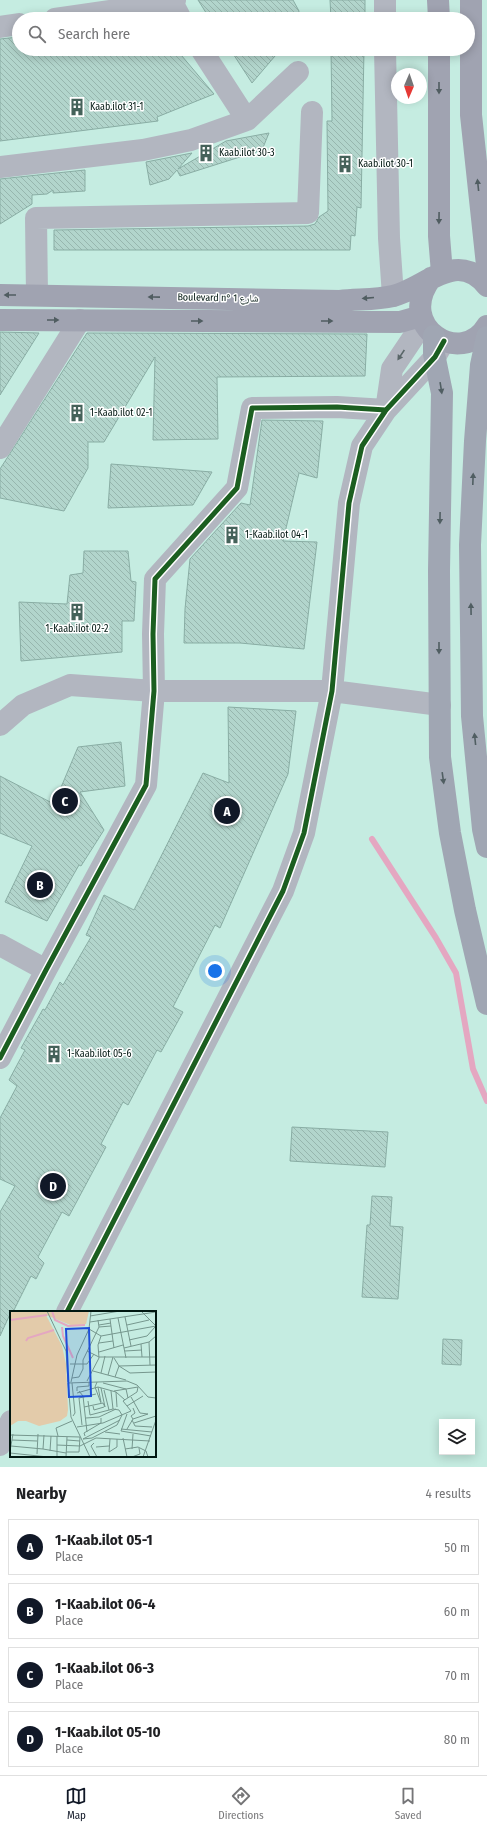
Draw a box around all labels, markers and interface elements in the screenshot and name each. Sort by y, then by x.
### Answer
search box [12,12,475,56]
icon: search [26,23,48,45]
text: Search here [58,25,130,43]
north arrow [391,68,427,104]
one-way arrow [436,82,442,95]
building icon: Kaab.ilot 31-1 [67,97,87,117]
place label: Kaab.ilot 31-1 [90,101,143,113]
building icon: Kaab.ilot 30-3 [196,143,216,163]
place label: Kaab.ilot 30-3 [219,147,275,159]
building icon: Kaab.ilot 30-1 [335,154,355,174]
place label: Kaab.ilot 30-1 [358,158,413,170]
one-way arrow [475,179,482,191]
one-way arrow [436,212,442,225]
street label: Boulevard n° شارع 1 [177,291,259,305]
one-way arrow [3,292,16,298]
one-way arrow [147,294,160,300]
one-way arrow [362,295,374,301]
one-way arrow [47,317,60,323]
one-way arrow [191,318,204,324]
one-way arrow [321,318,334,324]
one-way arrow [397,350,405,360]
one-way arrow [438,382,444,394]
building icon: 1-Kaab.ilot 02-1 [67,403,87,423]
place label: 1-Kaab.ilot 02-1 [90,407,152,419]
one-way arrow [470,472,476,485]
one-way arrow [437,512,443,525]
building icon: 1-Kaab.ilot 04-1 [222,525,242,545]
place label: 1-Kaab.ilot 04-1 [245,529,308,541]
building icon: 1-Kaab.ilot 02-2 [67,602,87,622]
one-way arrow [468,602,474,615]
place label: 1-Kaab.ilot 02-2 [46,623,109,635]
one-way arrow [436,642,442,655]
one-way arrow [471,733,478,745]
one-way arrow [440,772,446,784]
pin: C [52,786,78,816]
pin: A [214,796,240,826]
pin: B [27,870,53,900]
your location [205,961,225,981]
building icon: 1-Kaab.ilot 05-6 [44,1044,64,1064]
place label: 1-Kaab.ilot 05-6 [67,1048,131,1060]
pin: D [40,1171,66,1201]
inset map [10,1311,156,1457]
map controls [439,1419,475,1455]
button: layers [439,1419,475,1455]
text: Nearby [16,1483,67,1504]
text: 4 results [425,1486,471,1501]
text: 1-Kaab.ilot 05-1 [55,1531,153,1549]
text: A [26,1540,34,1555]
text: 50 m [444,1540,470,1555]
text: Place [55,1549,83,1564]
text: 1-Kaab.ilot 06-4 [55,1595,155,1613]
text: B [26,1604,34,1619]
text: 60 m [444,1604,470,1619]
text: Place [55,1613,83,1628]
text: 1-Kaab.ilot 06-3 [55,1659,154,1677]
text: C [27,1668,33,1683]
text: 70 m [445,1668,470,1683]
text: Place [55,1677,83,1692]
text: 1-Kaab.ilot 05-10 [55,1723,161,1741]
text: D [26,1732,34,1747]
text: 80 m [444,1732,470,1747]
text: Place [55,1741,83,1756]
tab: Map [65,1785,87,1822]
tab: Directions [218,1785,264,1822]
tab: Saved [395,1785,422,1822]

